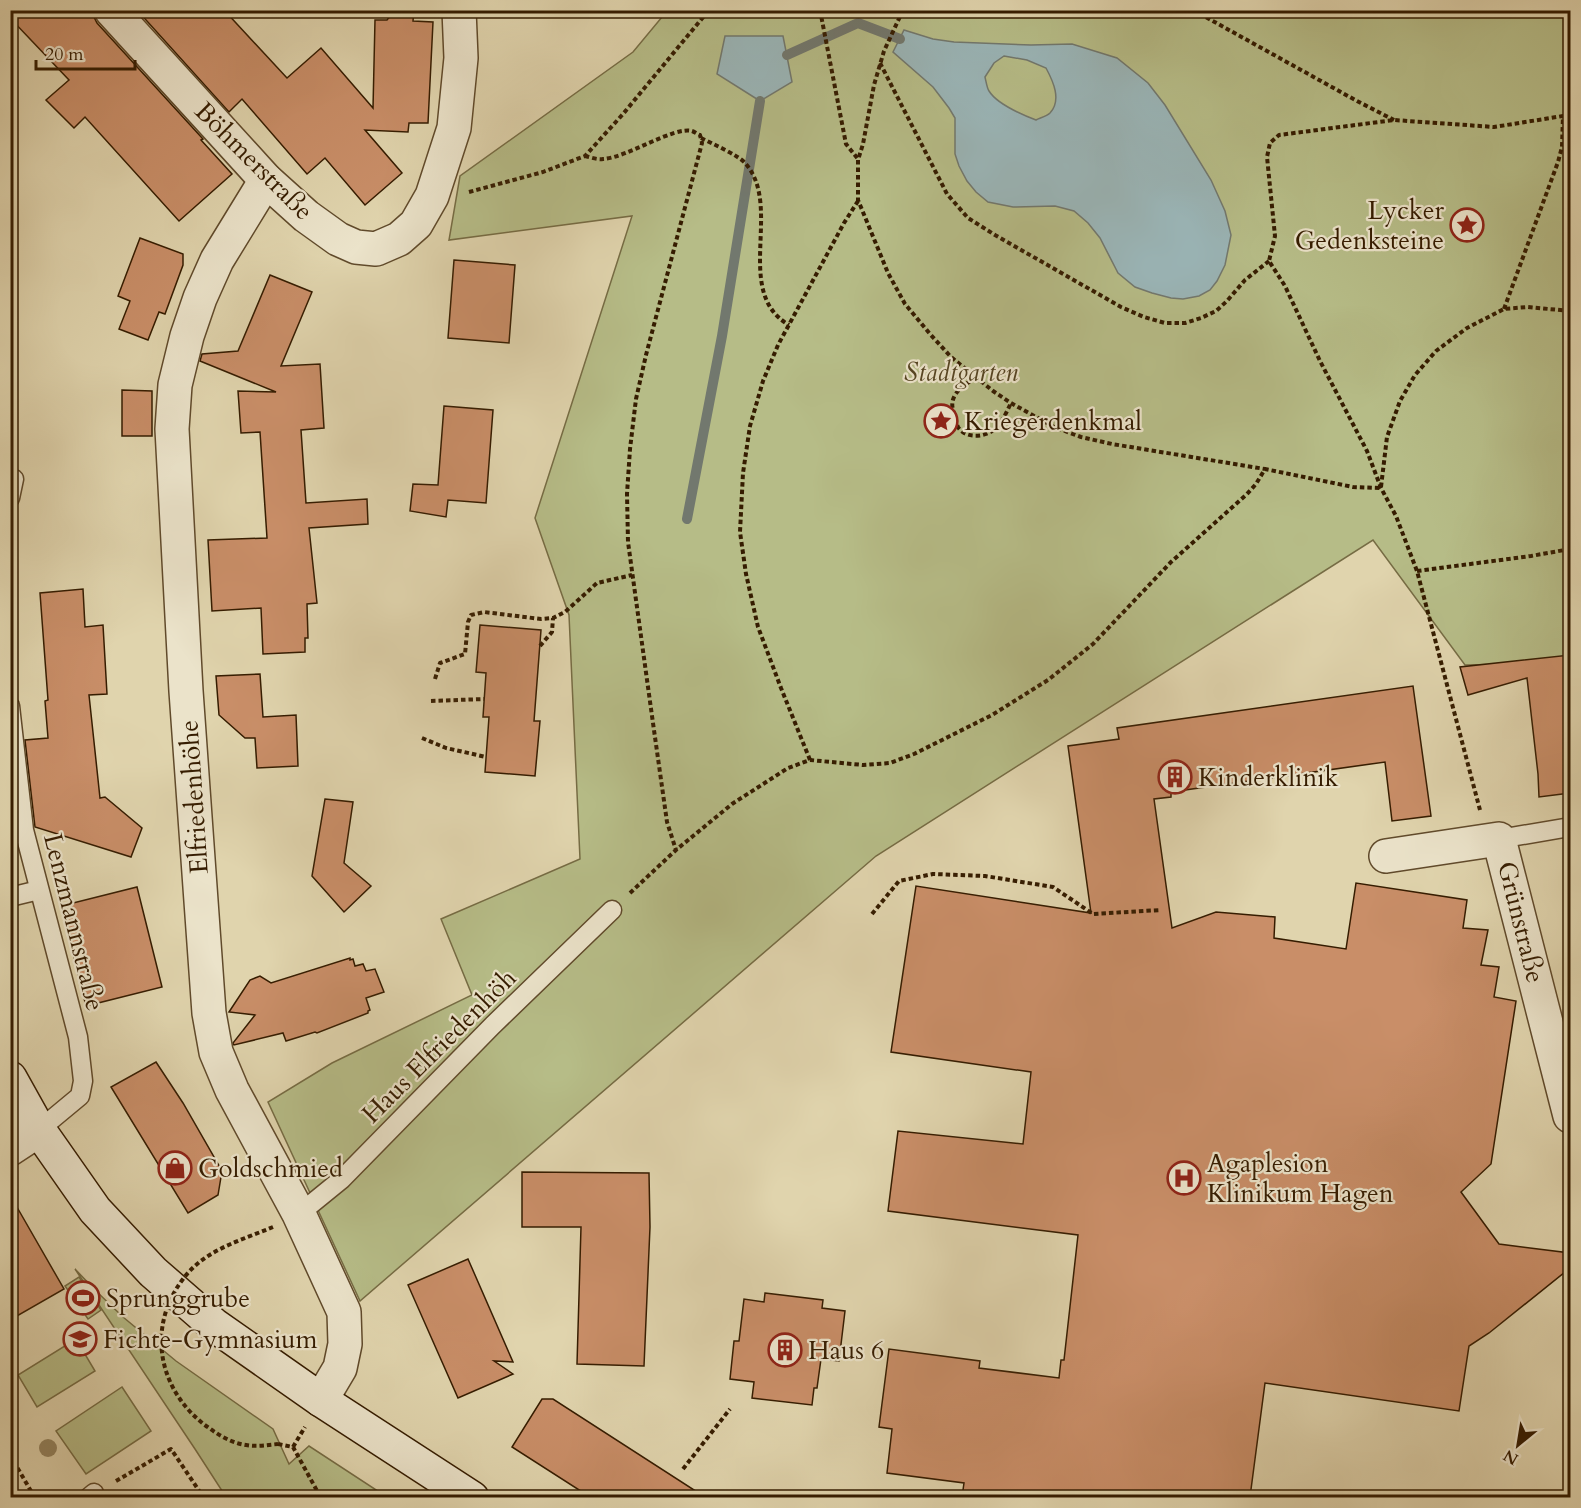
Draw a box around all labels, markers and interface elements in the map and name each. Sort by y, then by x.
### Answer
scale bar [36,33,135,71]
text: 20 m [45,42,84,67]
street label: Böhmerstraße [187,94,321,228]
place label: Lycker Gedenksteine [1295,193,1445,258]
place icon: Lycker Gedenksteine [1449,207,1485,243]
park label: Stadtgarten [904,355,1018,390]
place icon: Kriegerdenkmal [923,403,959,439]
place label: Kriegerdenkmal [964,404,1142,439]
street label: Elfriedenhöhe [171,719,217,875]
building icon: Kinderklinik [1157,759,1193,795]
place label: Kinderklinik [1198,760,1338,795]
street label: Lenzmannstraße [35,830,113,1014]
street label: Grünstraße [1489,858,1553,986]
street label: Haus Elfriedenhöh [354,961,524,1131]
place label: Agaplesion Klinikum Hagen [1207,1146,1394,1211]
shop icon: Goldschmied [157,1150,193,1186]
place label: Goldschmied [198,1151,343,1186]
hospital icon: Agaplesion Klinikum Hagen [1166,1160,1202,1196]
sports icon: Sprunggrube [65,1280,101,1316]
place label: Sprunggrube [106,1281,250,1316]
school or university icon: Fichte-Gymnasium [62,1321,98,1357]
place label: Fichte-Gymnasium [103,1322,317,1357]
building icon: Haus 6 [767,1332,803,1368]
place label: Haus 6 [808,1333,884,1368]
north arrow [1488,1415,1548,1475]
text: N [1499,1444,1523,1470]

